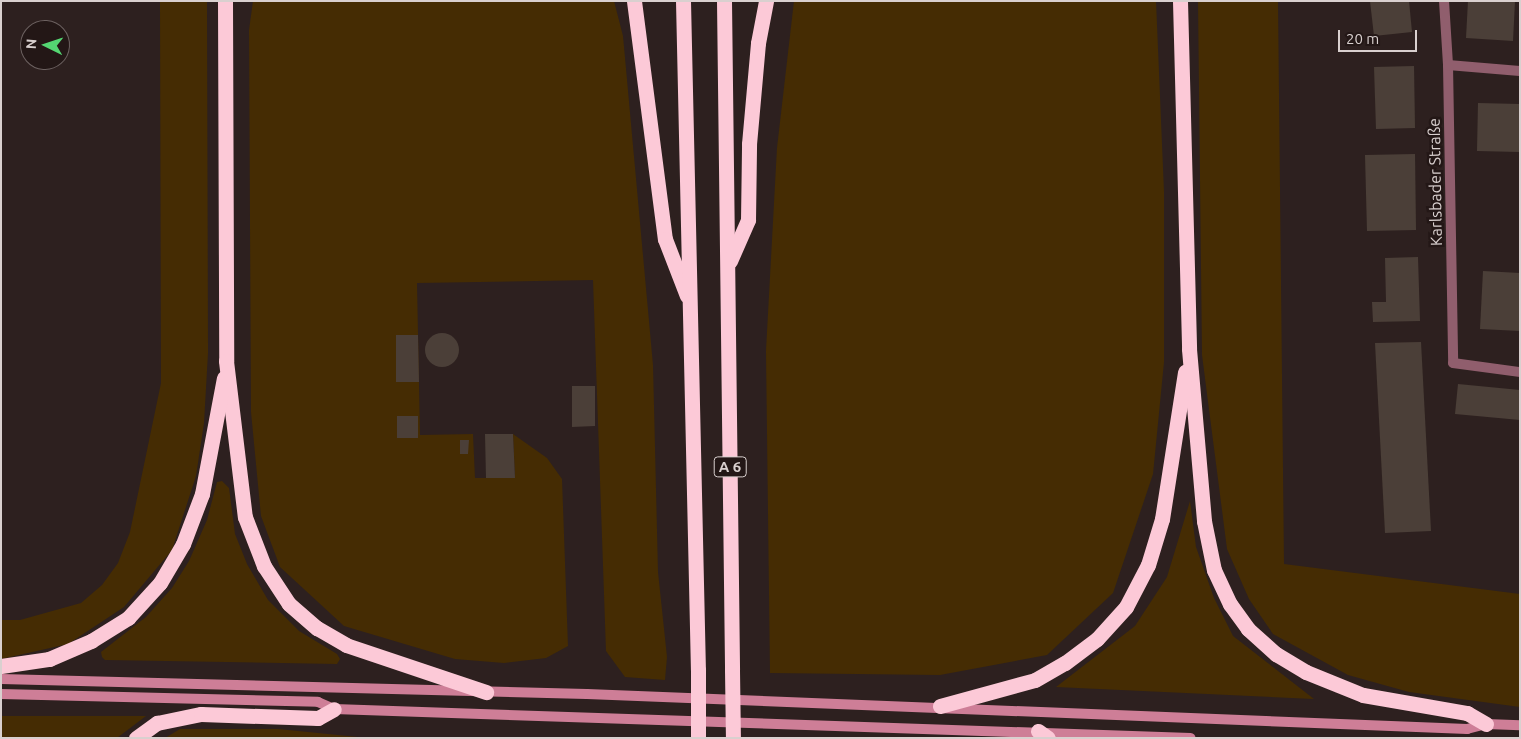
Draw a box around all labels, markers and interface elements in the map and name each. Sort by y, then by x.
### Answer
north arrow [20,20,70,70]
scale bar [1341,20,1420,52]
text: 20 m [1346,30,1379,47]
text: N [23,38,39,50]
street label: Karlsbader Straße [1424,118,1446,246]
road number: A 6 [712,454,748,480]

